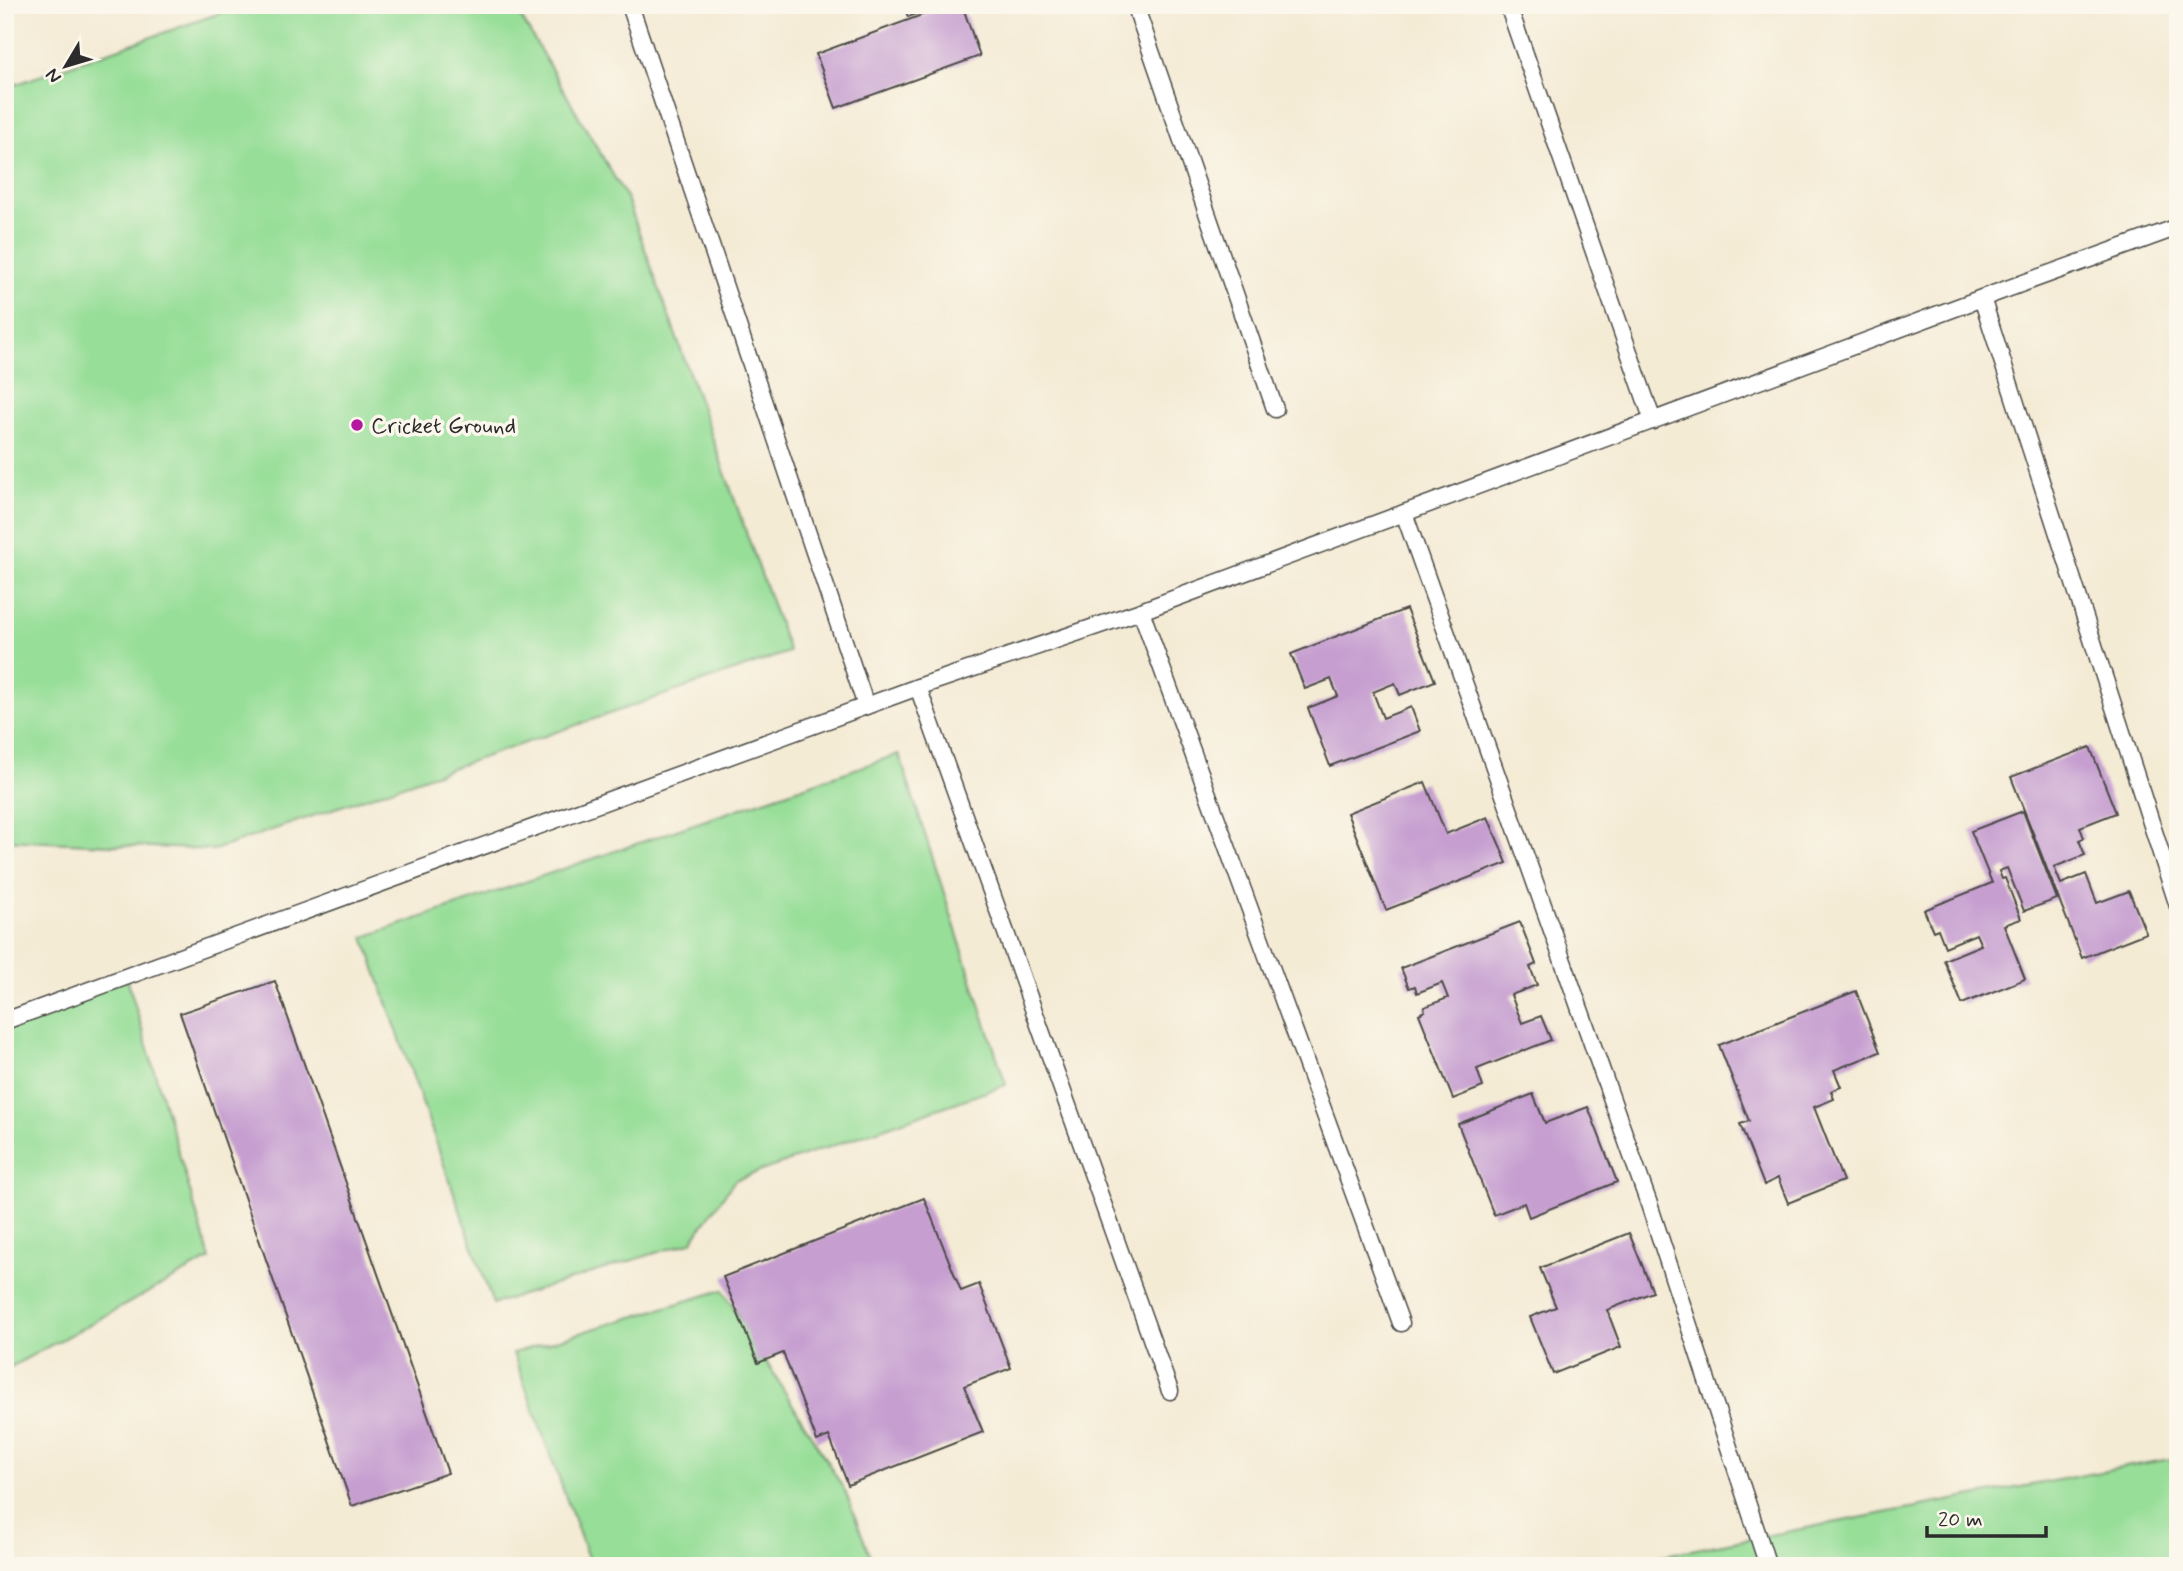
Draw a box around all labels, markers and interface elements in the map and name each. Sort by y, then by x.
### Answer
north arrow [32,32,102,102]
text: N [40,63,68,88]
place label: Cricket Ground [371,412,516,442]
marker: Cricket Ground [349,417,365,433]
scale bar [1927,1494,2046,1538]
text: 20 m [1938,1506,1983,1534]

